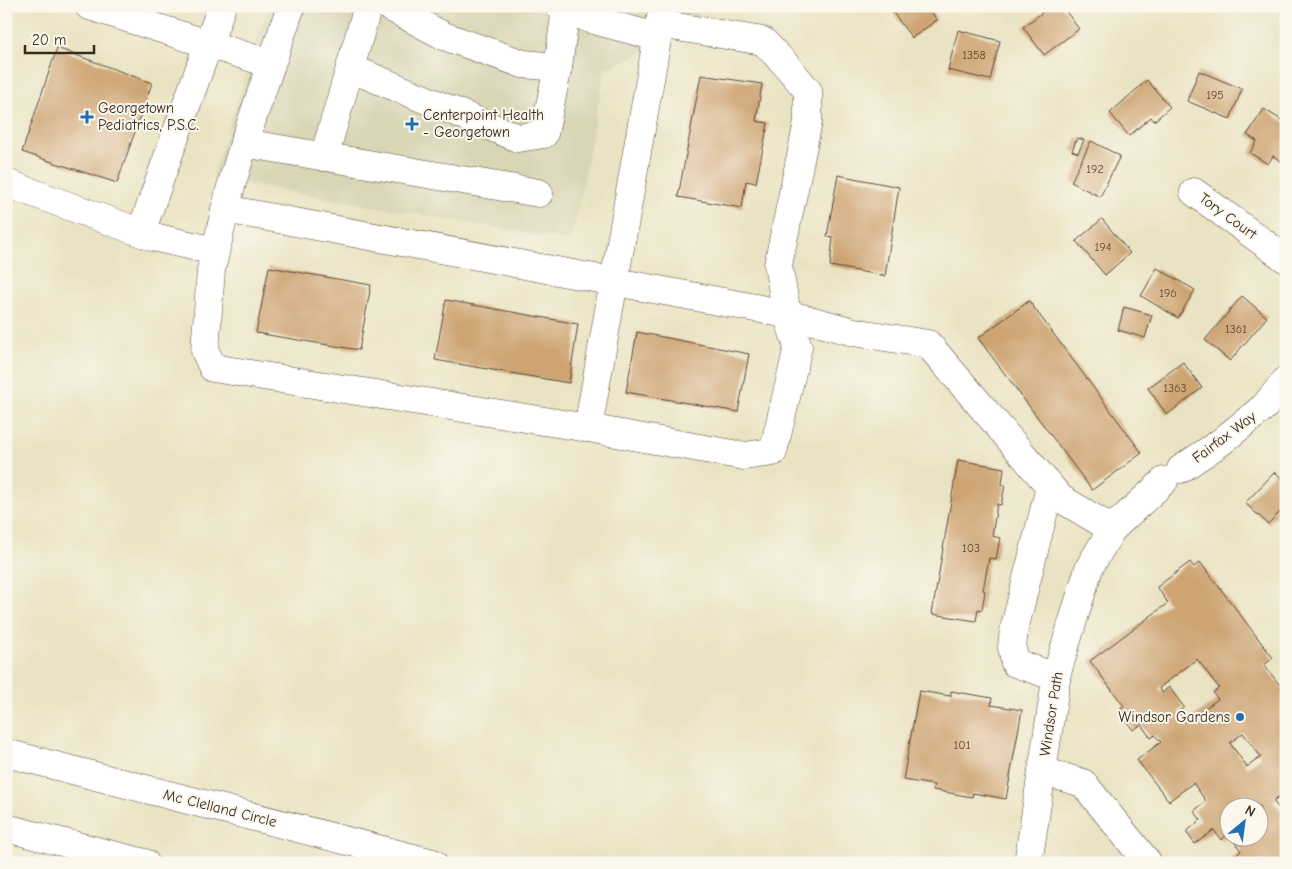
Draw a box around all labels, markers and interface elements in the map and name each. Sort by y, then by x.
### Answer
scale bar [25,22,94,54]
text: 20 m [32,31,66,49]
house number: 1358 [962,48,986,62]
house number: 195 [1206,88,1224,102]
place label: Georgetown Pediatrics, P.S.C. [98,99,199,134]
place label: Centerpoint Health - Georgetown [423,106,544,141]
marker: Georgetown Pediatrics, P.S.C. [80,110,94,124]
marker: Centerpoint Health - Georgetown [405,117,419,131]
house number: 192 [1086,162,1104,176]
street label: Tory Court [1196,189,1261,243]
house number: 194 [1095,240,1112,254]
house number: 196 [1159,286,1177,300]
house number: 1361 [1225,322,1247,336]
house number: 1363 [1163,381,1187,395]
street label: Fairfax Way [1189,407,1260,467]
house number: 103 [962,541,980,555]
street label: Windsor Path [1035,670,1067,758]
place label: Windsor Gardens [1118,708,1230,726]
marker: Windsor Gardens [1234,711,1246,723]
house number: 101 [954,738,971,752]
street label: Mc Clelland Circle [161,785,279,831]
north arrow [1220,796,1270,846]
text: N [1242,801,1258,821]

